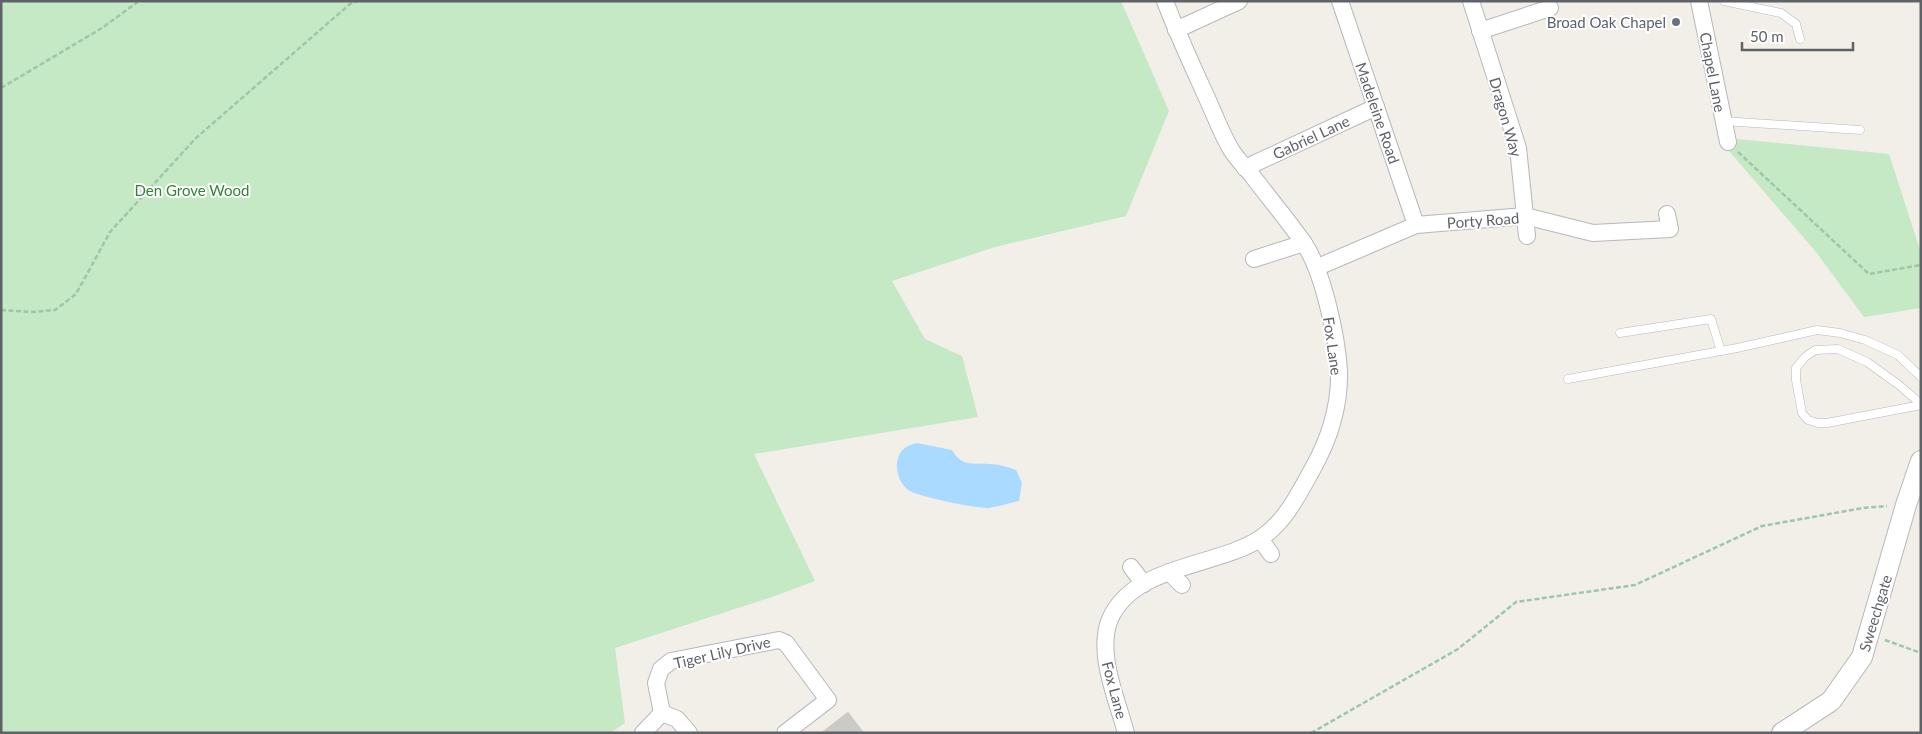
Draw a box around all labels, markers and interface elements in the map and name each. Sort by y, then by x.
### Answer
place label: Broad Oak Chapel [1547,13,1666,31]
marker: Broad Oak Chapel [1670,16,1682,28]
scale bar [1742,20,1853,52]
text: 50 m [1750,27,1784,45]
street label: Chapel Lane [1696,31,1730,114]
street label: Madeleine Road [1352,60,1404,166]
street label: Dragon Way [1486,75,1526,159]
street label: Gabriel Lane [1270,111,1352,163]
park label: Den Grove Wood [135,181,249,199]
street label: Porty Road [1446,208,1520,232]
street label: Fox Lane [1320,316,1346,376]
street label: Sweechgate [1855,572,1895,654]
street label: Tiger Lily Drive [672,632,772,672]
street label: Fox Lane [1099,659,1131,721]

